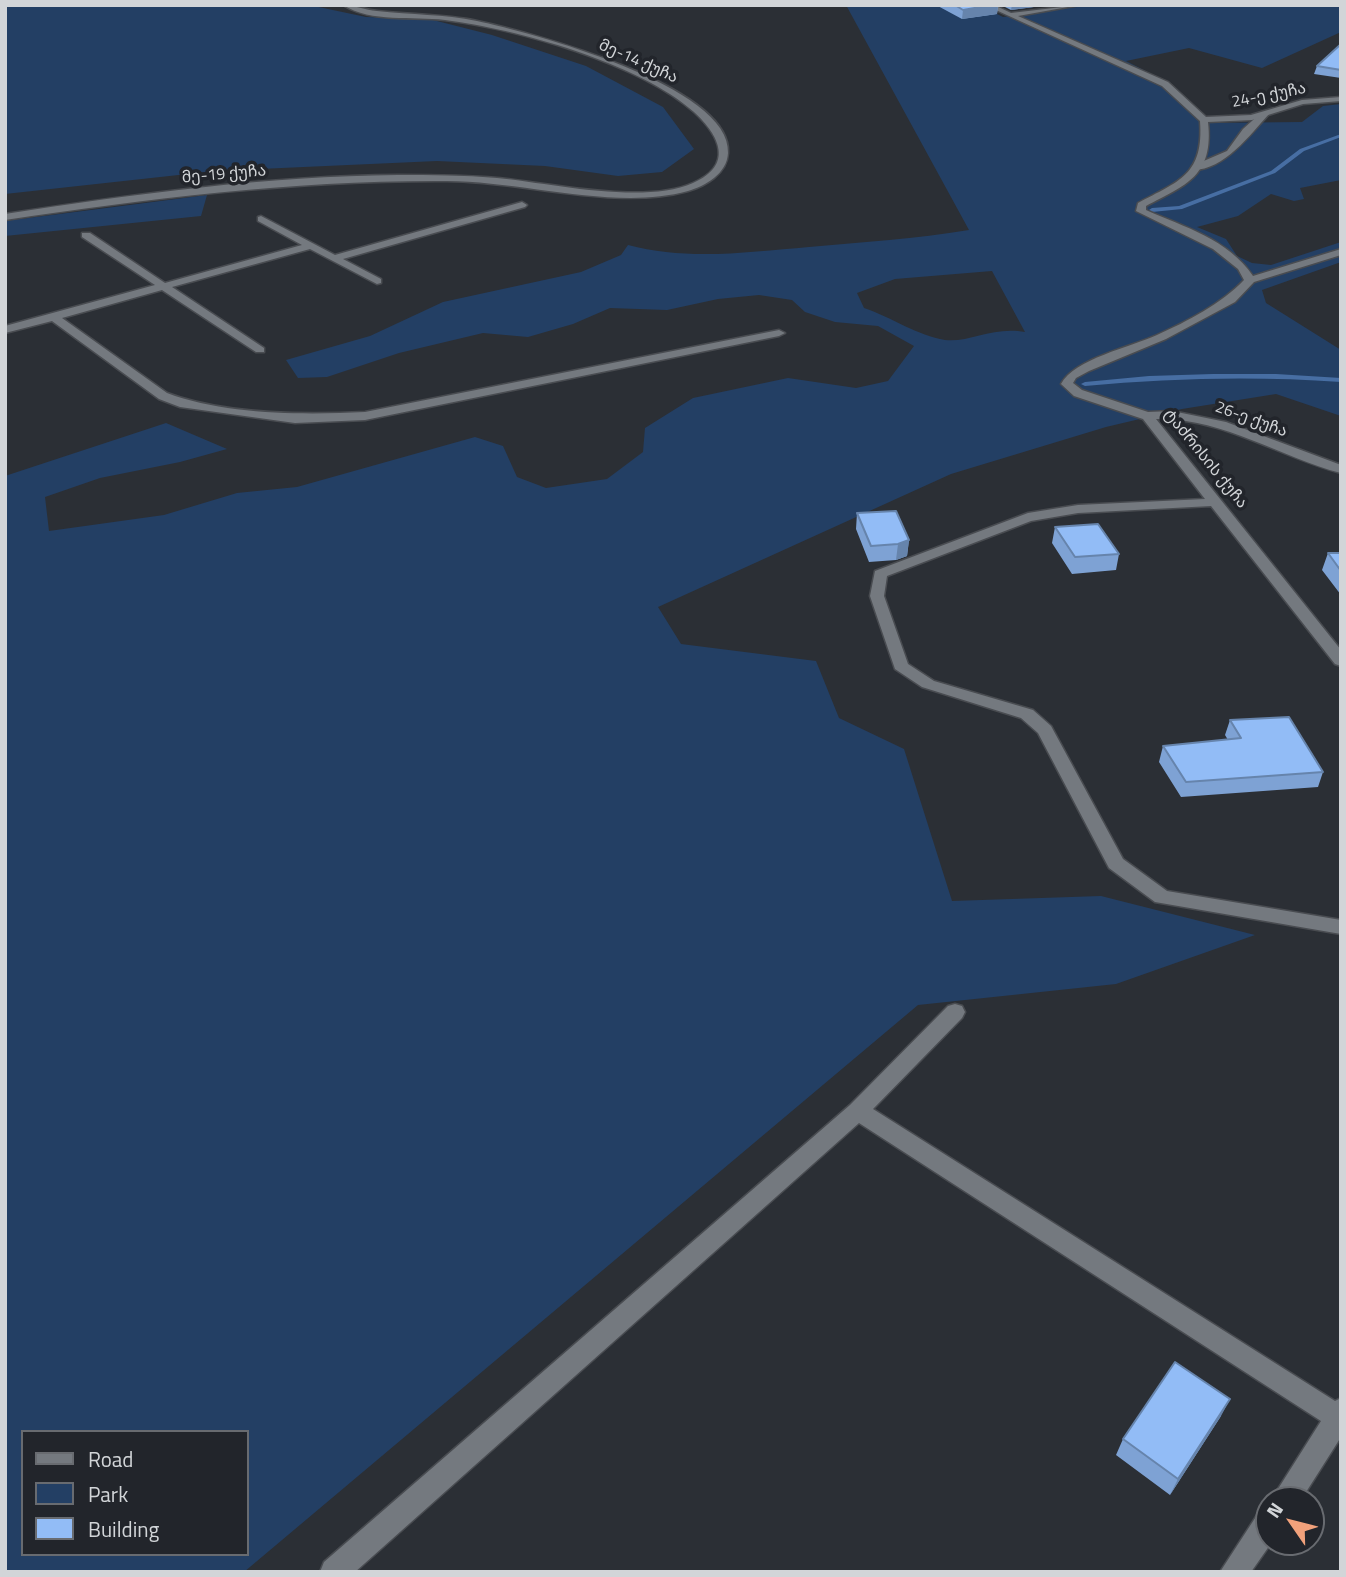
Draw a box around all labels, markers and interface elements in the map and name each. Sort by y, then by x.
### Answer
street label: მე-14 ქუჩა [595,36,681,88]
street label: 24-ე ქუჩა [1230,79,1308,113]
street label: მე-19 ქუჩა [181,162,267,188]
street label: 26-ე ქუჩა [1212,398,1290,442]
street label: ტაძრისის ქუჩა [1159,405,1251,513]
legend [21,1430,248,1556]
text: Road [88,1443,133,1475]
text: Park [88,1478,128,1510]
north arrow [1255,1486,1325,1556]
text: N [1258,1496,1290,1524]
text: Building [88,1513,159,1545]

